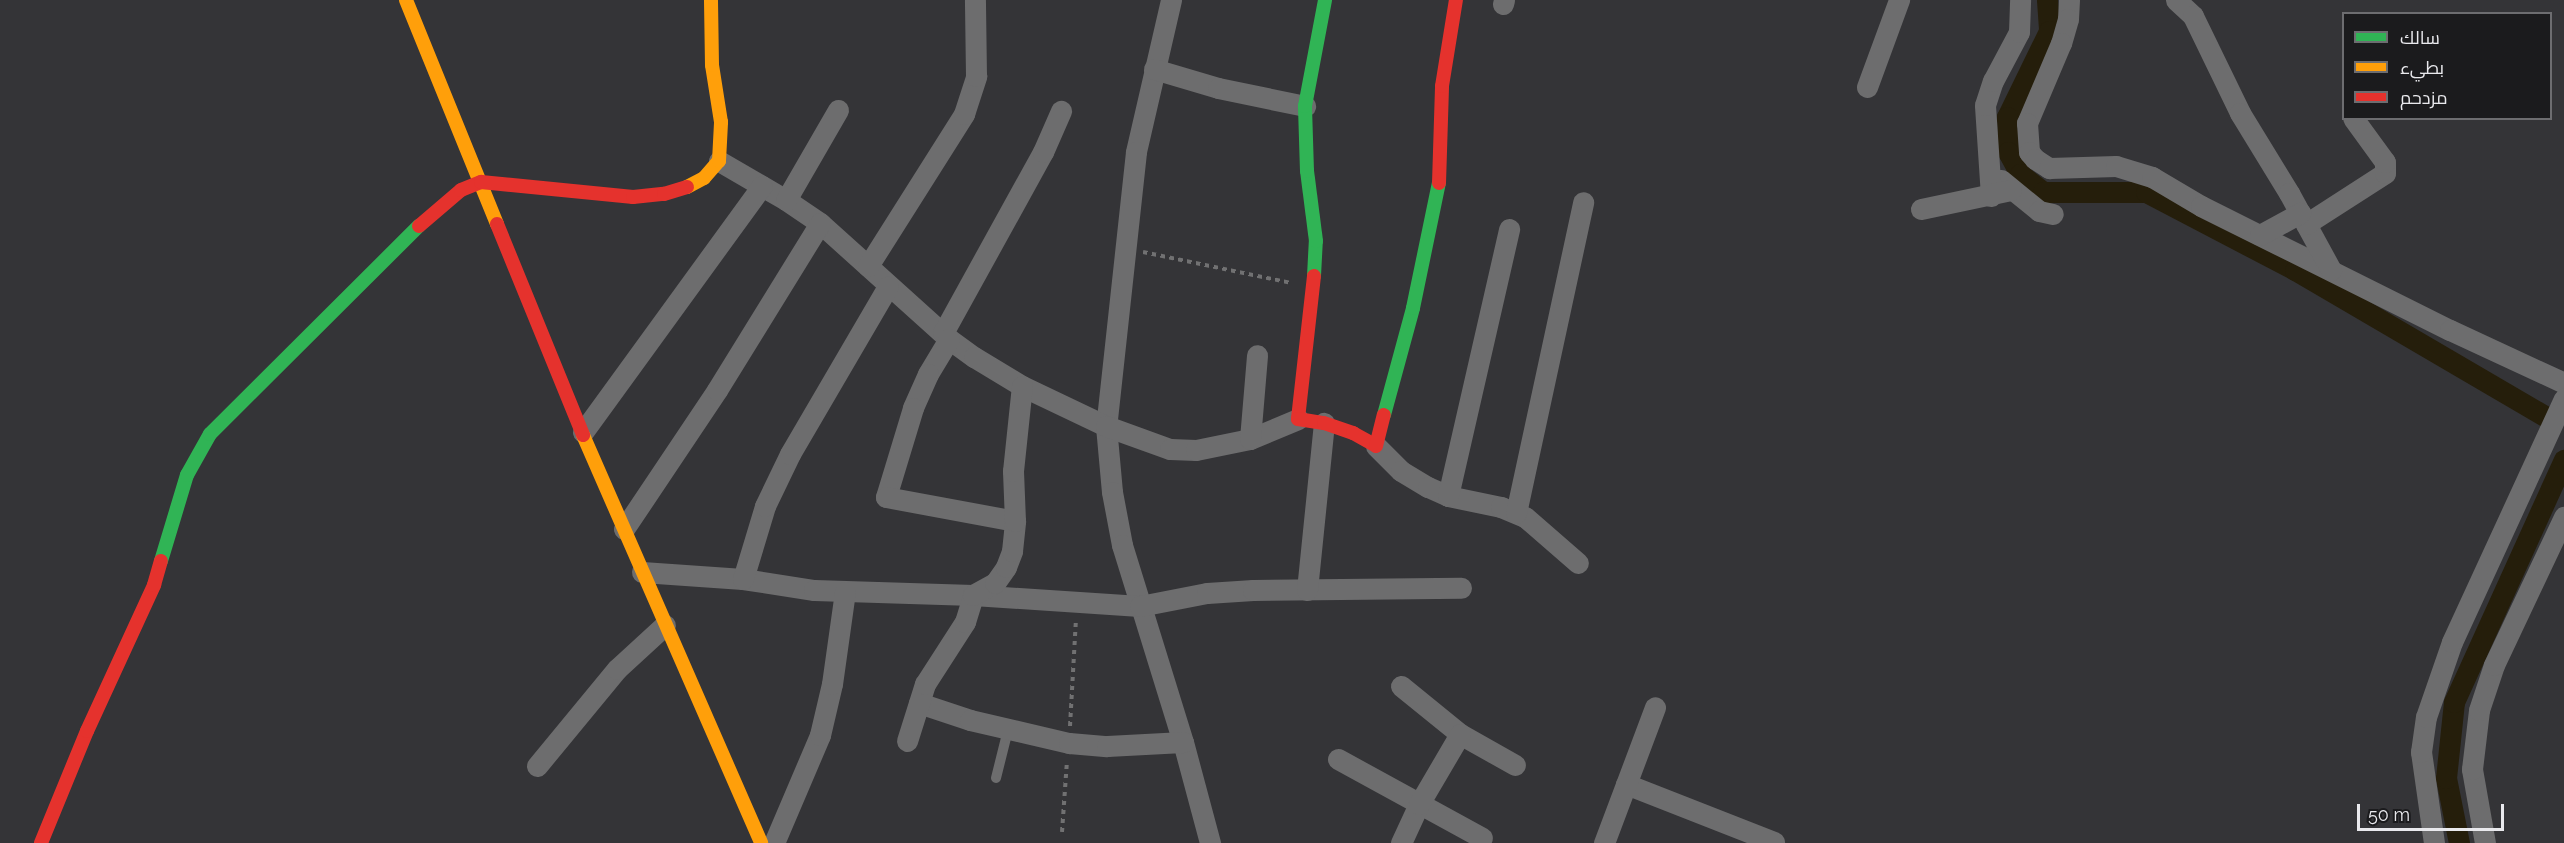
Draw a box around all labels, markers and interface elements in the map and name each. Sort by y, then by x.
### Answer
legend [2342,12,2552,120]
text: سالك [2400,27,2440,48]
text: بطيء [2400,57,2444,78]
text: مزدحم [2400,87,2448,108]
scale bar [2360,792,2507,830]
text: 50 m [2368,804,2410,825]

